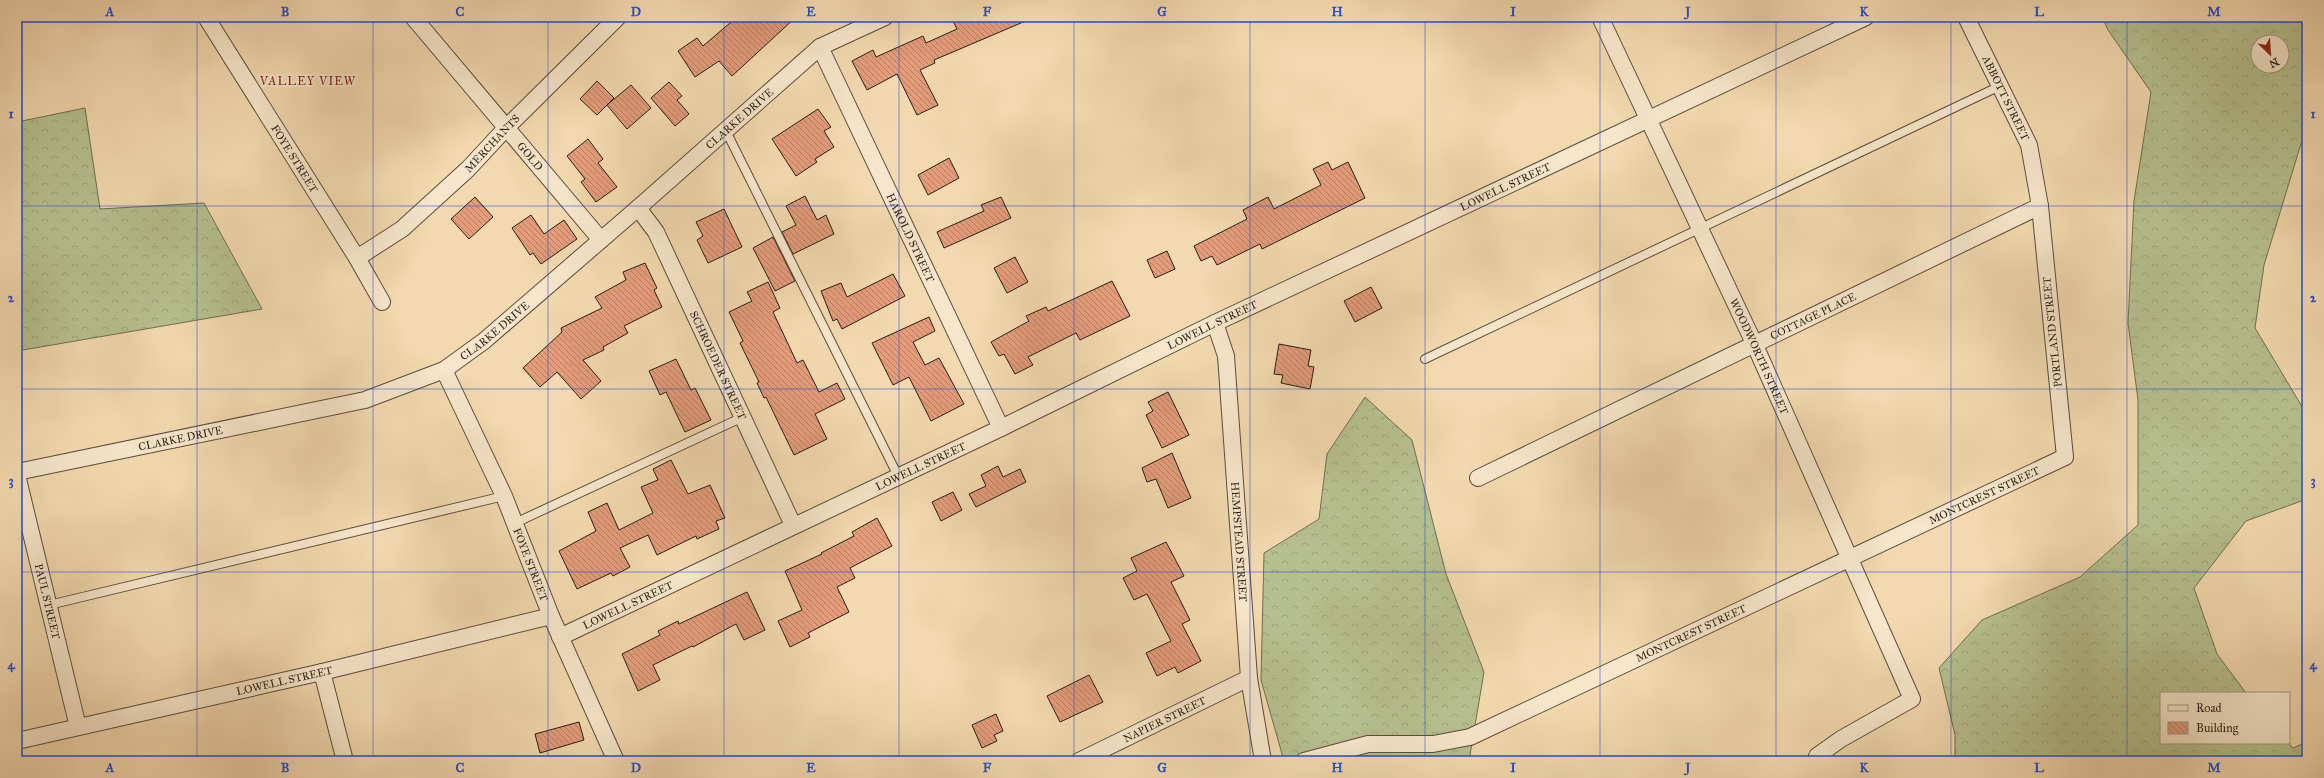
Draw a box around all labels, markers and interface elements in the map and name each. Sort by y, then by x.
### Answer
text: A [105,4,115,20]
text: B [281,4,290,20]
text: C [456,4,465,20]
text: D [631,4,641,20]
text: E [806,4,816,20]
text: F [983,4,992,20]
text: G [1157,4,1167,20]
text: H [1331,4,1343,20]
text: I [1510,4,1516,20]
text: J [1683,4,1691,20]
text: K [1859,4,1869,20]
text: L [2034,4,2044,20]
text: M [2207,4,2221,20]
north arrow [2250,34,2290,74]
street label: ABBOTT STREET [1979,53,2032,143]
text: N [2266,55,2281,71]
district label: VALLEY VIEW [259,74,356,88]
street label: CLARKE DRIVE [703,85,776,152]
text: 1 [8,106,14,122]
text: 1 [2310,106,2316,122]
street label: MERCHANTS [462,112,523,175]
street label: FOYE STREET [268,122,321,196]
street label: GOLD [514,140,546,174]
street label: LOWELL STREET [1458,160,1553,214]
street label: HAROLD STREET [883,191,937,285]
street label: PORTLAND STREET [2040,276,2065,388]
text: 2 [8,290,15,306]
street label: COTTAGE PLACE [1768,290,1858,343]
text: 2 [2310,290,2317,306]
street label: WOODWORTH STREET [1727,296,1791,417]
street label: LOWELL STREET [1165,298,1260,352]
street label: CLARKE DRIVE [458,299,532,363]
street label: SCHROEDER STREET [687,309,749,422]
street label: CLARKE DRIVE [137,424,224,454]
street label: LOWELL STREET [874,439,968,494]
street label: MONTCREST STREET [1927,464,2042,527]
text: 3 [8,473,14,489]
text: 3 [2310,473,2316,489]
street label: HEMPSTEAD STREET [1228,481,1250,603]
street label: FOYE STREET [510,526,551,604]
street label: PAUL STREET [32,562,63,641]
street label: LOWELL STREET [581,578,676,632]
street label: MONTCREST STREET [1634,602,1749,665]
text: 4 [7,657,15,673]
text: 4 [2309,657,2317,673]
street label: LOWELL STREET [235,664,334,698]
legend [2160,692,2290,744]
street label: NAPIER STREET [1121,694,1209,745]
text: Road [2196,701,2222,715]
text: Building [2196,721,2239,736]
text: A [105,760,115,776]
text: B [281,760,290,776]
text: C [456,760,465,776]
text: D [631,760,641,776]
text: E [806,760,816,776]
text: F [983,760,992,776]
text: G [1157,760,1167,776]
text: H [1331,760,1343,776]
text: I [1510,760,1516,776]
text: J [1683,760,1691,776]
text: K [1859,760,1869,776]
text: L [2034,760,2044,776]
text: M [2207,760,2221,776]

